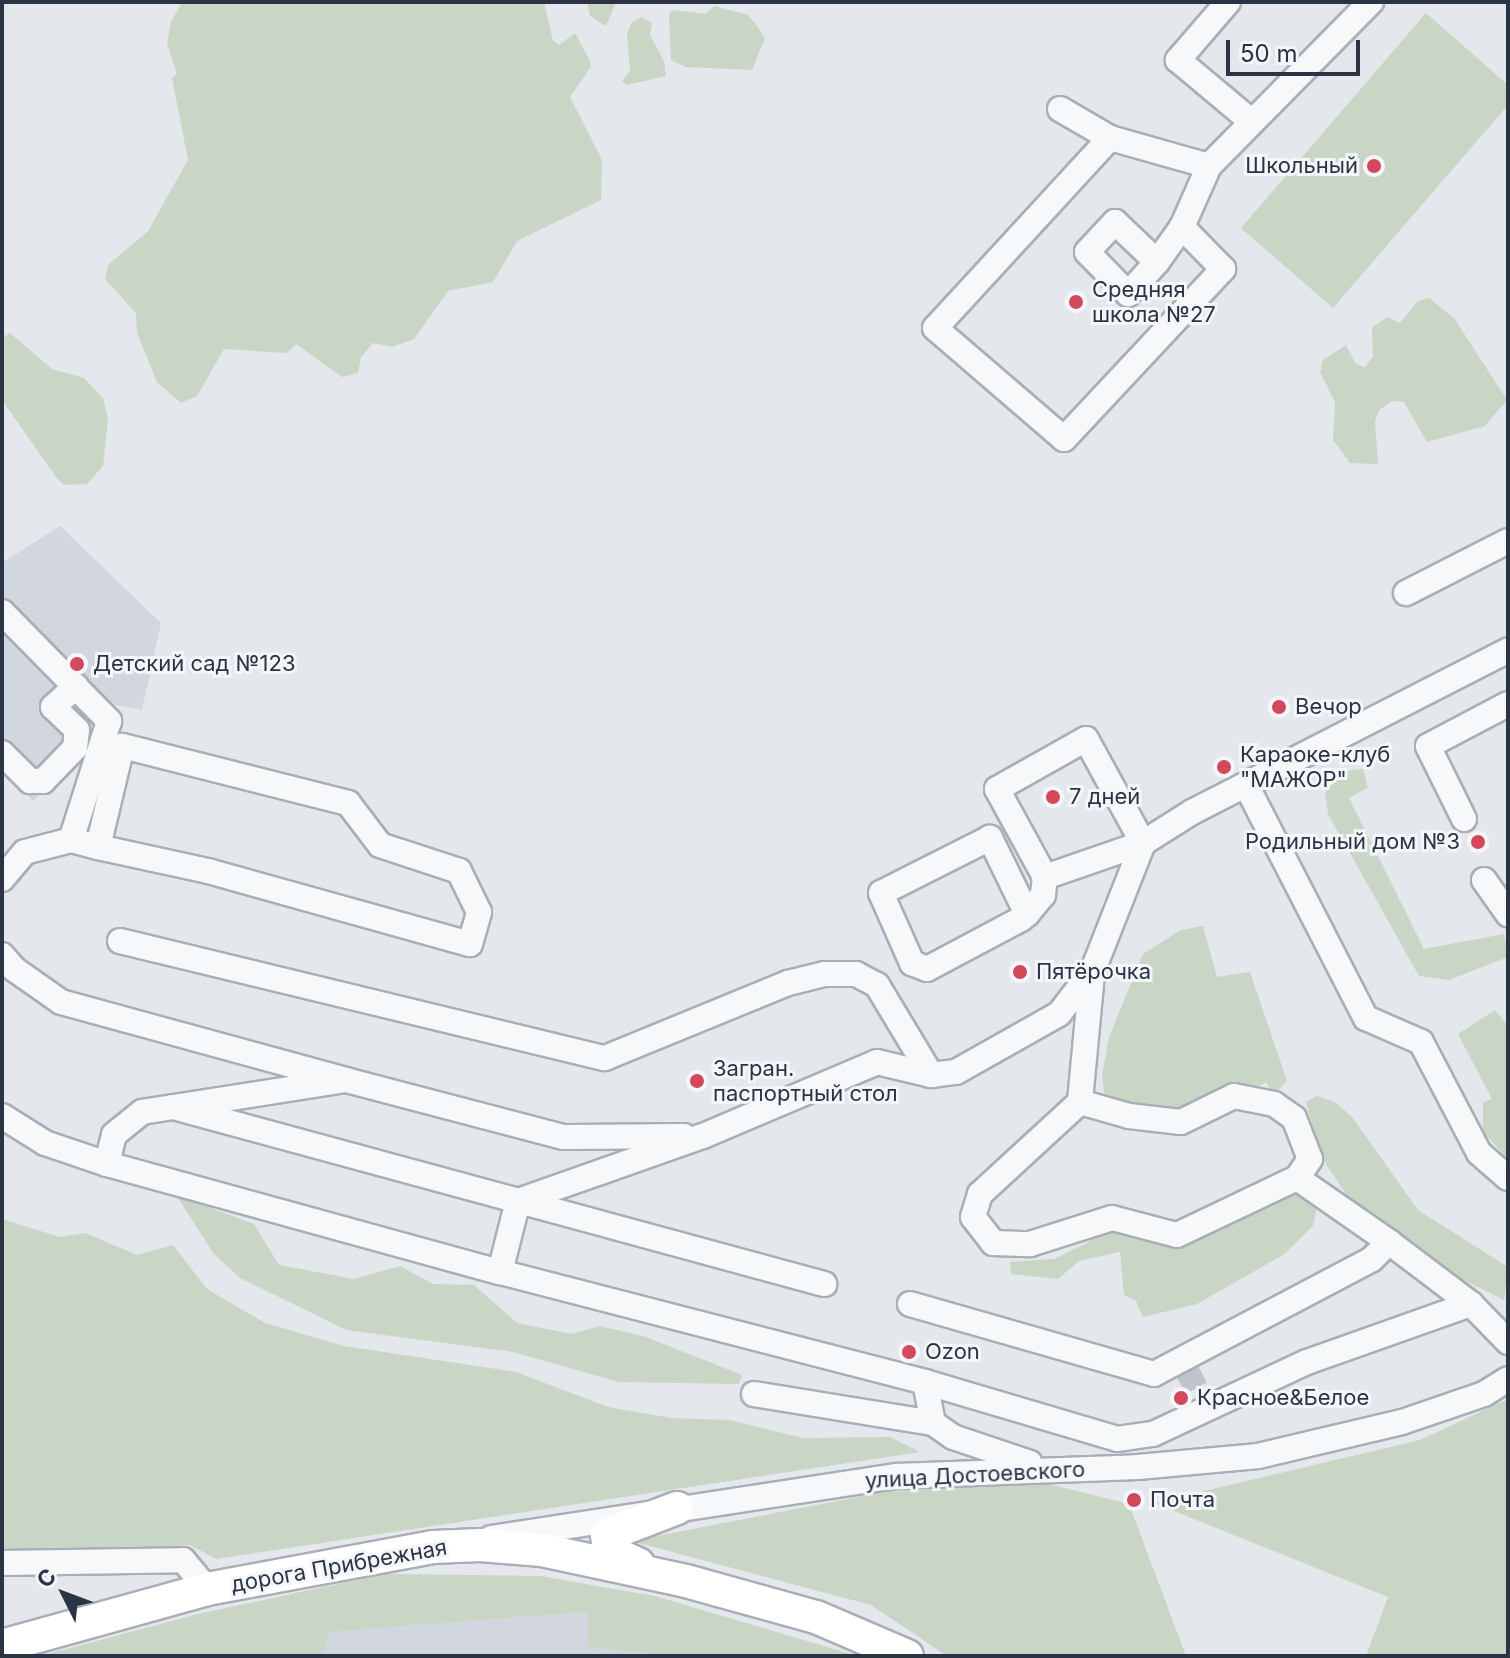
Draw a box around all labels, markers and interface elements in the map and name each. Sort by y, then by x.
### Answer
scale bar [1230,24,1364,74]
text: 50 m [1240,39,1298,68]
place label: Школьный [1245,153,1358,179]
marker: Школьный [1365,157,1383,175]
place label: Средняя школа №27 [1092,276,1216,328]
marker: Средняя школа №27 [1067,293,1085,311]
place label: Детский сад №123 [93,651,296,677]
marker: Детский сад №123 [68,655,86,673]
place label: Вечор [1295,694,1362,720]
marker: Вечор [1270,698,1288,716]
place label: Караоке-клуб "МАЖОР" [1240,741,1390,792]
marker: Караоке-клуб "МАЖОР" [1215,758,1233,776]
place label: 7 дней [1069,784,1140,810]
marker: 7 дней [1044,788,1062,806]
place label: Родильный дом №3 [1245,829,1460,855]
marker: Родильный дом №3 [1467,831,1489,853]
place label: Пятёрочка [1036,959,1151,985]
marker: Пятёрочка [1011,963,1029,981]
place label: Загран. паспортный стол [713,1055,898,1106]
marker: Загран. паспортный стол [688,1072,706,1090]
place label: Ozon [925,1339,980,1365]
marker: Ozon [900,1343,918,1361]
place label: Красное&Белое [1197,1385,1369,1411]
marker: Красное&Белое [1172,1389,1190,1407]
street label: улица Достоевского [864,1456,1086,1494]
place label: Почта [1150,1487,1215,1513]
marker: Почта [1125,1491,1143,1509]
street label: дорога Прибрежная [229,1534,449,1598]
north arrow [24,1554,104,1634]
text: С [31,1563,61,1593]

